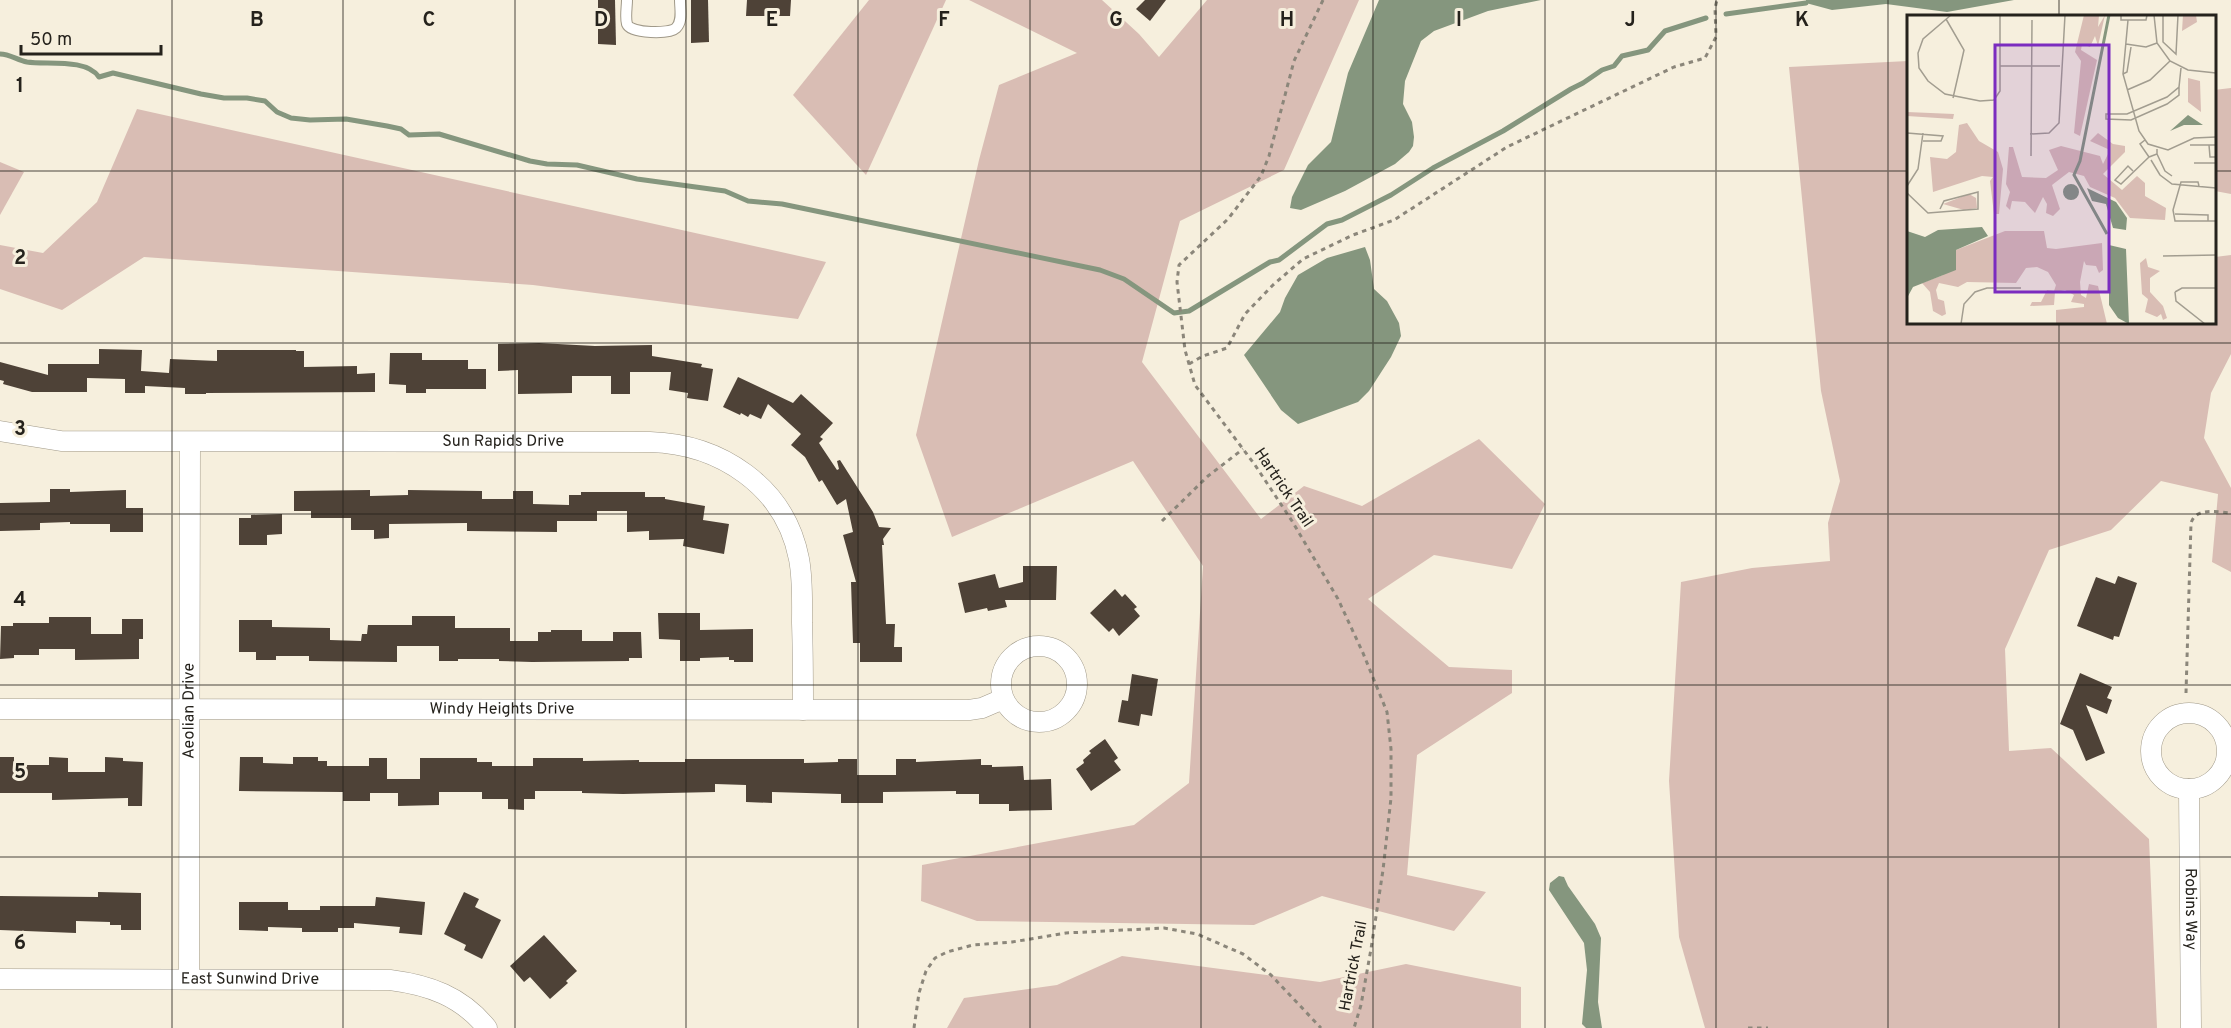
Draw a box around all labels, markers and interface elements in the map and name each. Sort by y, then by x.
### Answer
text: B [250,8,264,34]
text: C [423,8,435,34]
text: D [594,8,608,34]
text: E [766,8,778,34]
text: F [938,8,950,34]
text: G [1109,8,1123,34]
text: H [1280,8,1294,34]
text: I [1456,8,1462,34]
text: J [1624,8,1636,34]
text: K [1795,8,1809,34]
inset map [1907,15,2216,324]
scale bar [21,18,160,56]
text: 50 m [30,29,72,52]
text: 1 [16,74,24,100]
text: 2 [14,246,26,272]
text: 3 [14,417,26,443]
street label: Sun Rapids Drive [442,432,564,452]
street label: Hartrick Trail [1249,444,1317,532]
text: 4 [14,588,26,614]
street label: Aeolian Drive [179,663,200,759]
street label: Windy Heights Drive [430,699,574,720]
text: 5 [14,760,26,786]
street label: Robins Way [2180,868,2200,950]
street label: Hartrick Trail [1335,919,1373,1013]
text: 6 [14,931,26,957]
street label: East Sunwind Drive [181,969,319,990]

